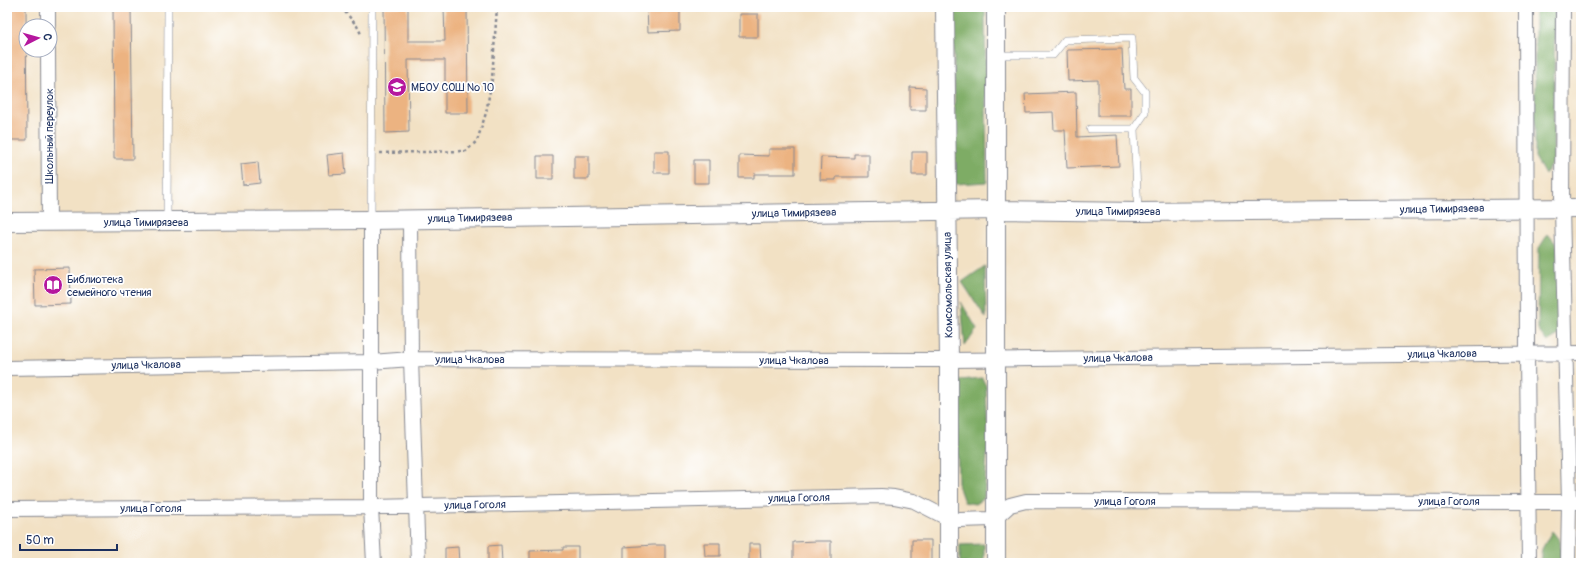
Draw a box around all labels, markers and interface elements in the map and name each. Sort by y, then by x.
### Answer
north arrow [18,18,58,58]
text: С [41,33,54,41]
school or university icon: МБОУ СОШ № 10 [386,76,408,98]
place label: МБОУ СОШ № 10 [411,81,494,94]
street label: Школьный переулок [43,88,56,184]
street label: улица Тимирязева [1399,202,1484,216]
street label: улица Тимирязева [1075,205,1160,218]
street label: улица Тимирязева [751,206,836,220]
street label: улица Тимирязева [427,211,512,225]
street label: улица Тимирязева [103,216,188,229]
street label: Комсомольская улица [941,232,955,338]
place label: Библиотека семейного чтения [67,273,151,299]
library icon: Библиотека семейного чтения [42,274,64,296]
street label: улица Чкалова [1406,347,1477,361]
street label: улица Чкалова [1082,351,1153,365]
street label: улица Чкалова [434,353,505,366]
street label: улица Чкалова [758,354,829,367]
street label: улица Чкалова [110,358,181,372]
street label: улица Гоголя [767,491,830,505]
street label: улица Гоголя [1093,495,1156,508]
street label: улица Гоголя [1417,495,1480,508]
street label: улица Гоголя [443,498,506,512]
street label: улица Гоголя [119,502,182,515]
scale bar [20,526,117,552]
text: 50 m [26,533,54,548]

